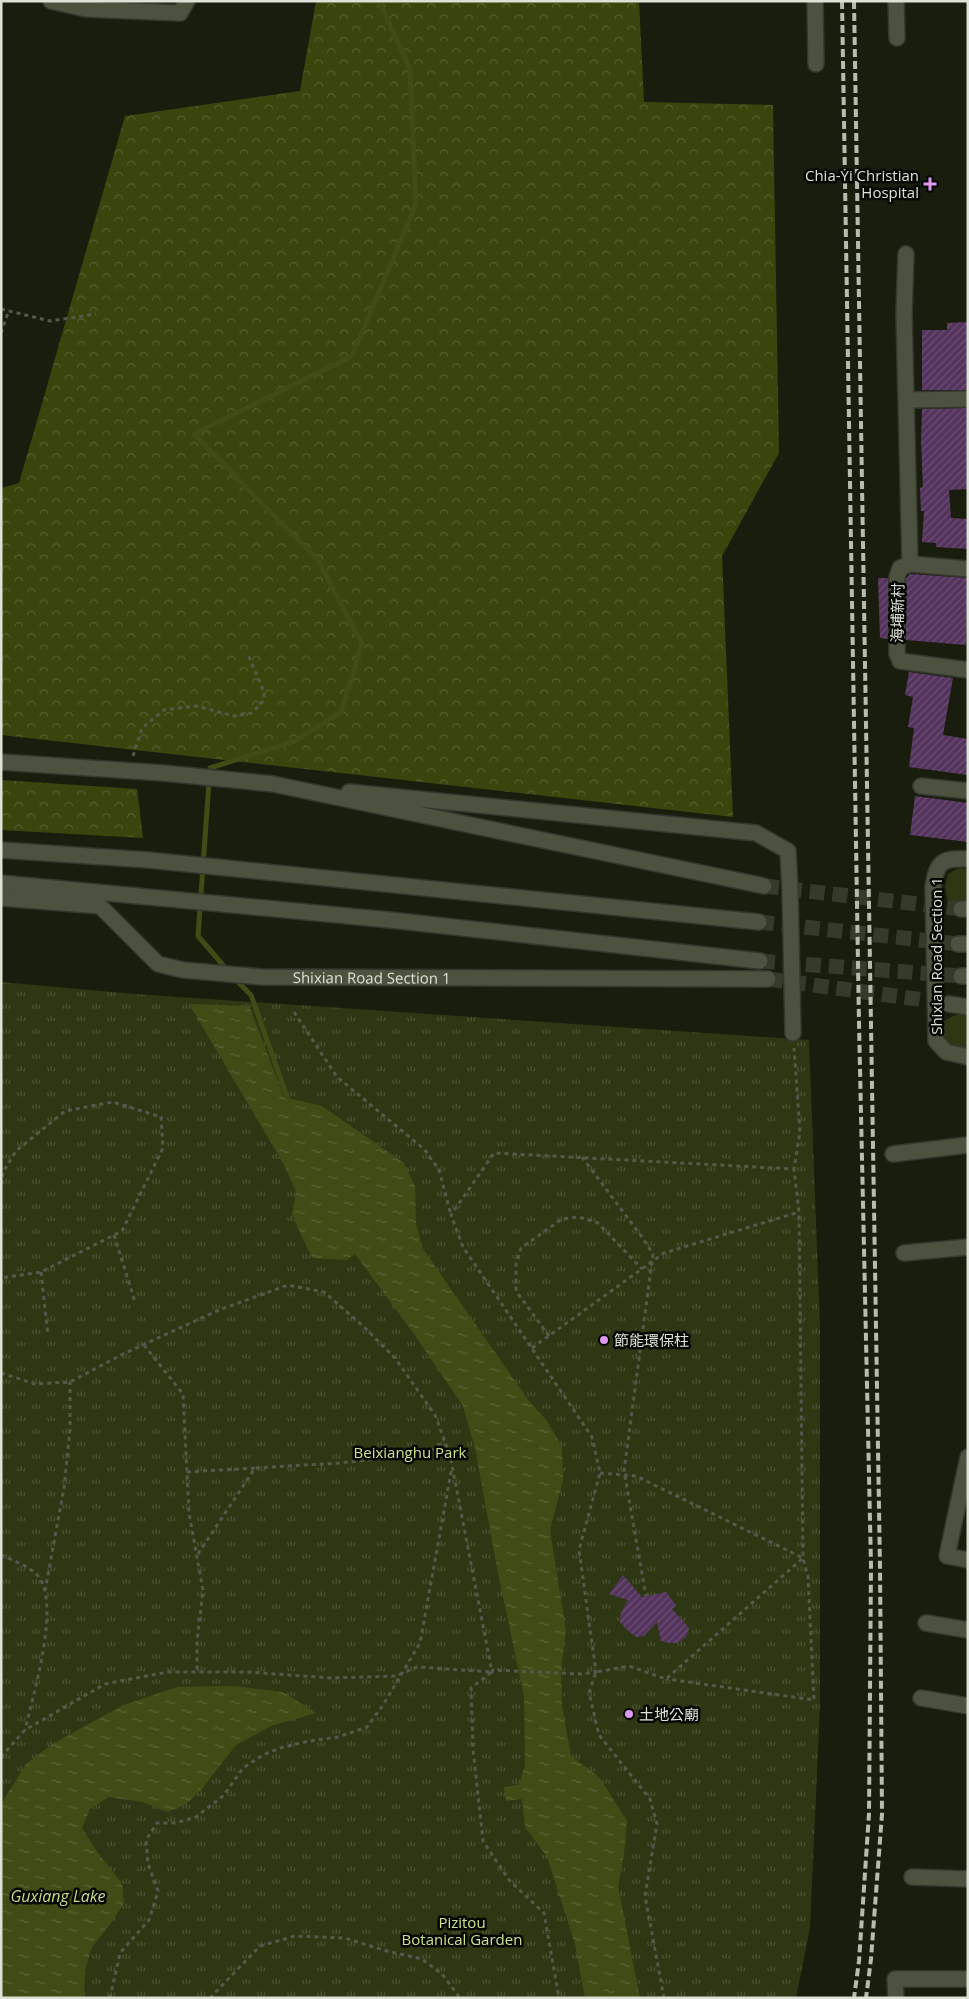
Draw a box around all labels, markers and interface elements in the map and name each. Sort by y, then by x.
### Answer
place label: Chia-Yi Christian Hospital [805,165,919,202]
marker: Chia-Yi Christian Hospital [923,177,937,191]
street label: 海埔新村 [886,583,908,643]
street label: Shixian Road Section 1 [926,877,946,1035]
street label: Shixian Road Section 1 [293,967,451,988]
place label: 節能環保柱 [614,1330,689,1350]
marker: 節能環保柱 [598,1334,610,1346]
park label: Beixianghu Park [354,1442,467,1462]
place label: 土地公廟 [639,1704,699,1724]
marker: 土地公廟 [623,1708,635,1720]
water label: Guxiang Lake [10,1885,106,1907]
park label: Pizitou Botanical Garden [402,1912,522,1949]

